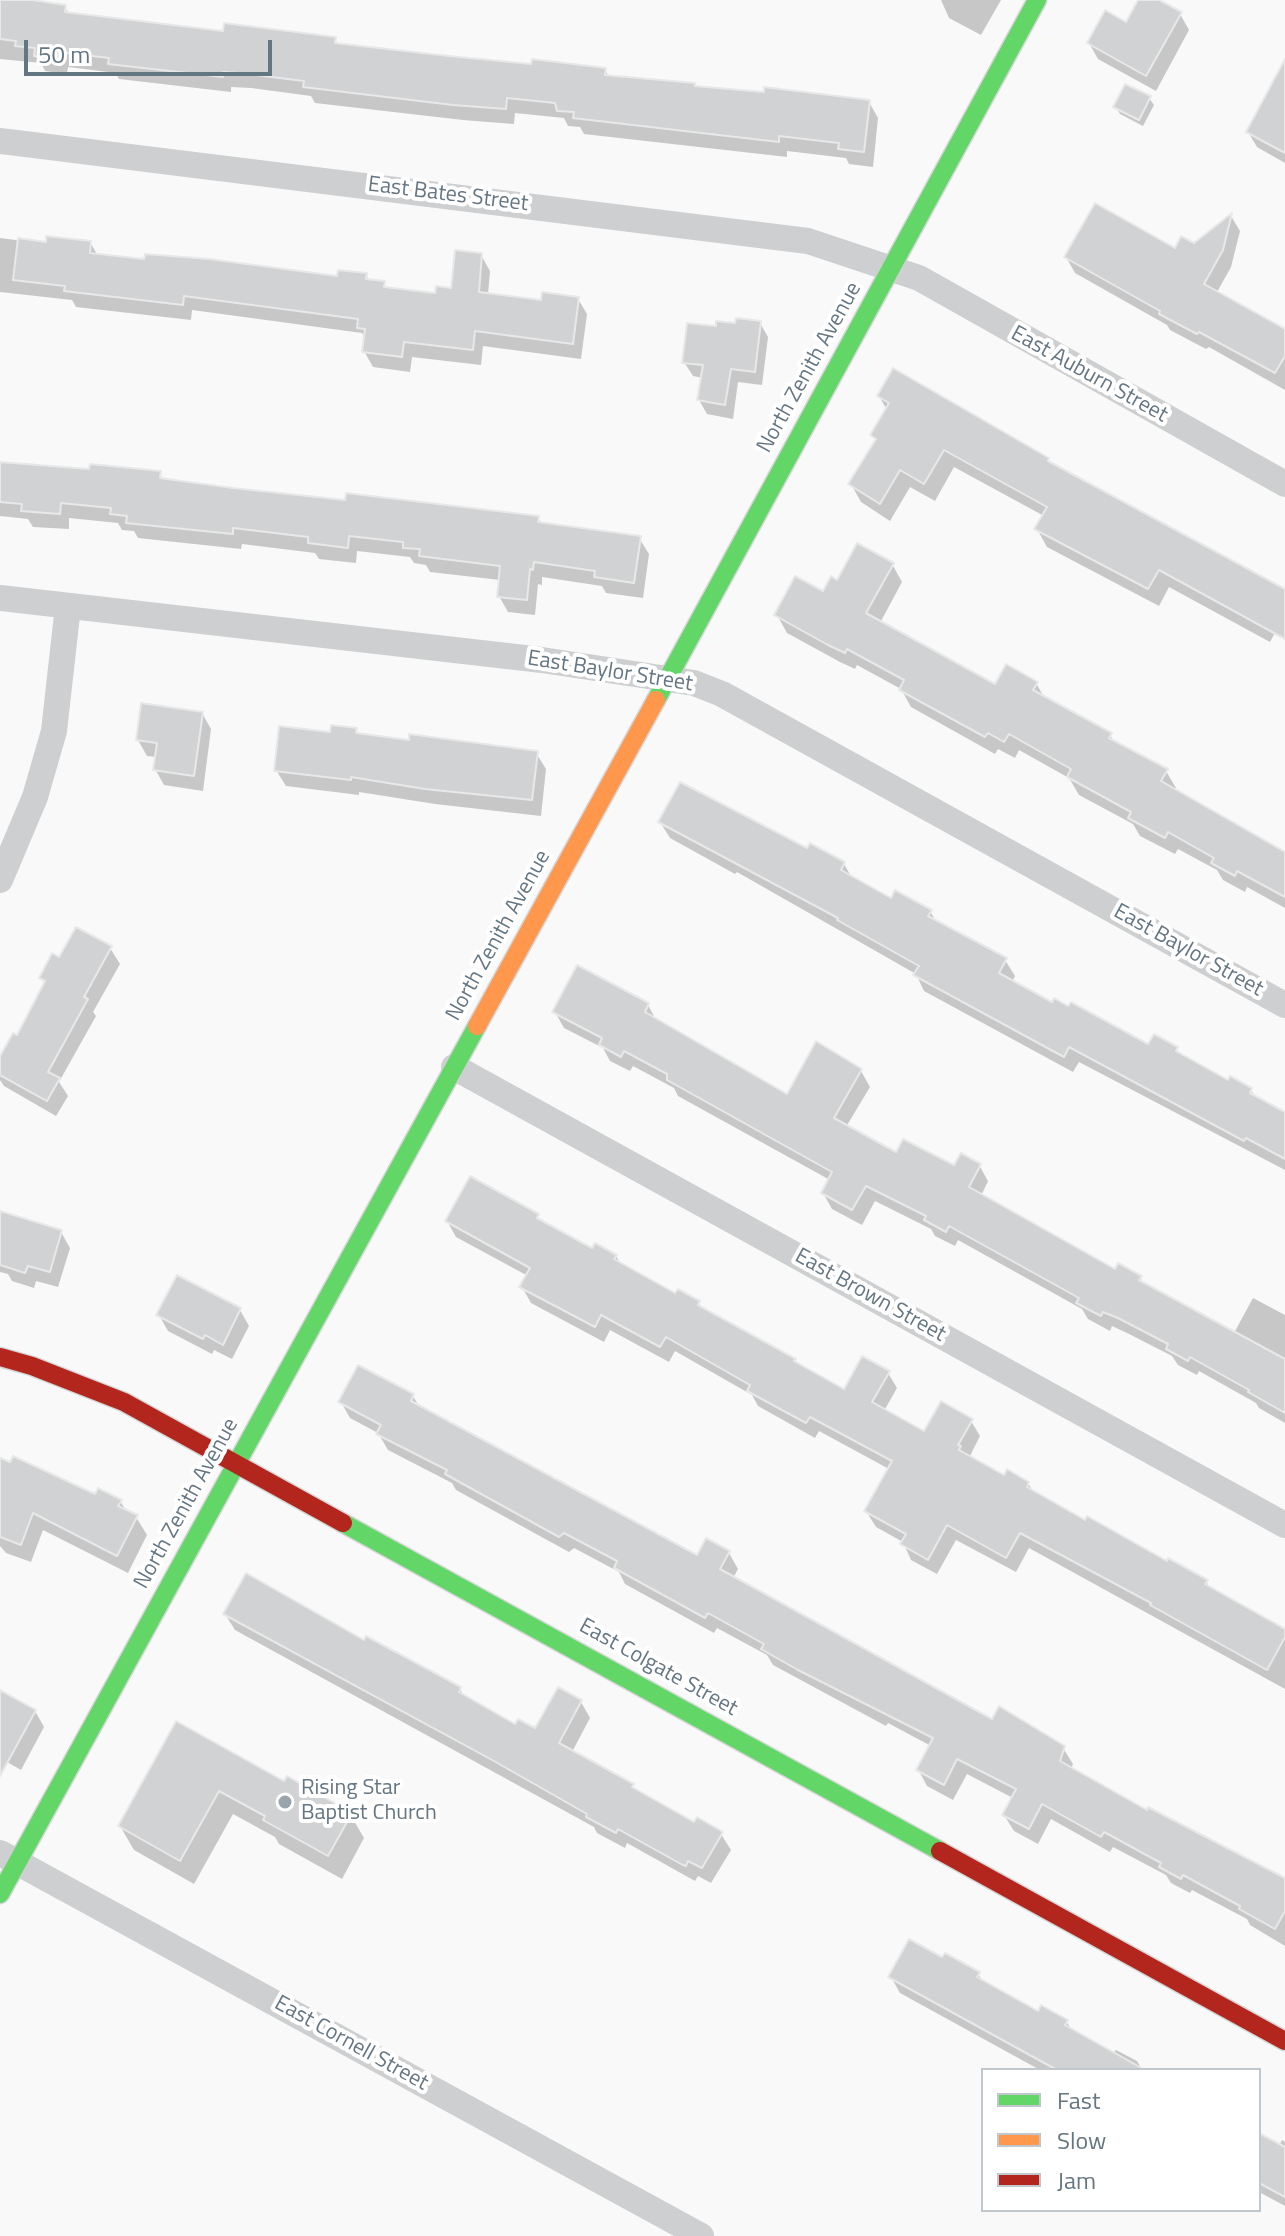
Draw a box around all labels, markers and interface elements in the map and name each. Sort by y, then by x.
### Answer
scale bar [28,24,276,74]
text: 50 m [38,36,90,72]
street label: East Bates Street [366,172,530,218]
street label: North Zenith Avenue [752,278,868,458]
street label: East Auburn Street [1006,321,1172,429]
street label: East Baylor Street [525,646,695,698]
street label: North Zenith Avenue [441,846,557,1026]
street label: East Baylor Street [1109,899,1267,1003]
street label: East Brown Street [790,1244,950,1348]
street label: North Zenith Avenue [129,1414,245,1594]
street label: East Colgate Street [574,1614,742,1722]
place label: Rising Star Baptist Church [301,1776,437,1828]
marker: Rising Star Baptist Church [276,1793,294,1811]
street label: East Cornell Street [270,1991,432,2097]
legend [981,2068,1261,2212]
text: Fast [1057,2082,1100,2118]
text: Slow [1057,2122,1106,2158]
text: Jam [1057,2162,1096,2198]

